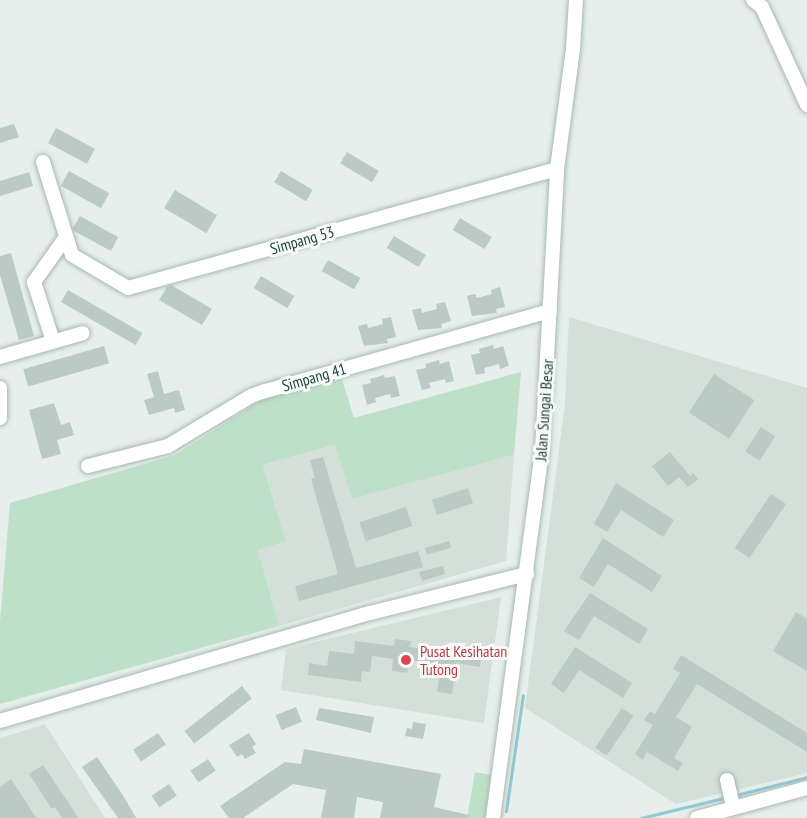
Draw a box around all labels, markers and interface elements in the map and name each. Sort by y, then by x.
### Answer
street label: Simpang 53 [268,222,336,258]
street label: Jalan Sungai Besar [531,358,557,462]
street label: Simpang 41 [280,359,348,395]
place label: Pusat Kesihatan Tutong [420,641,507,679]
marker: Pusat Kesihatan Tutong [397,651,415,669]

